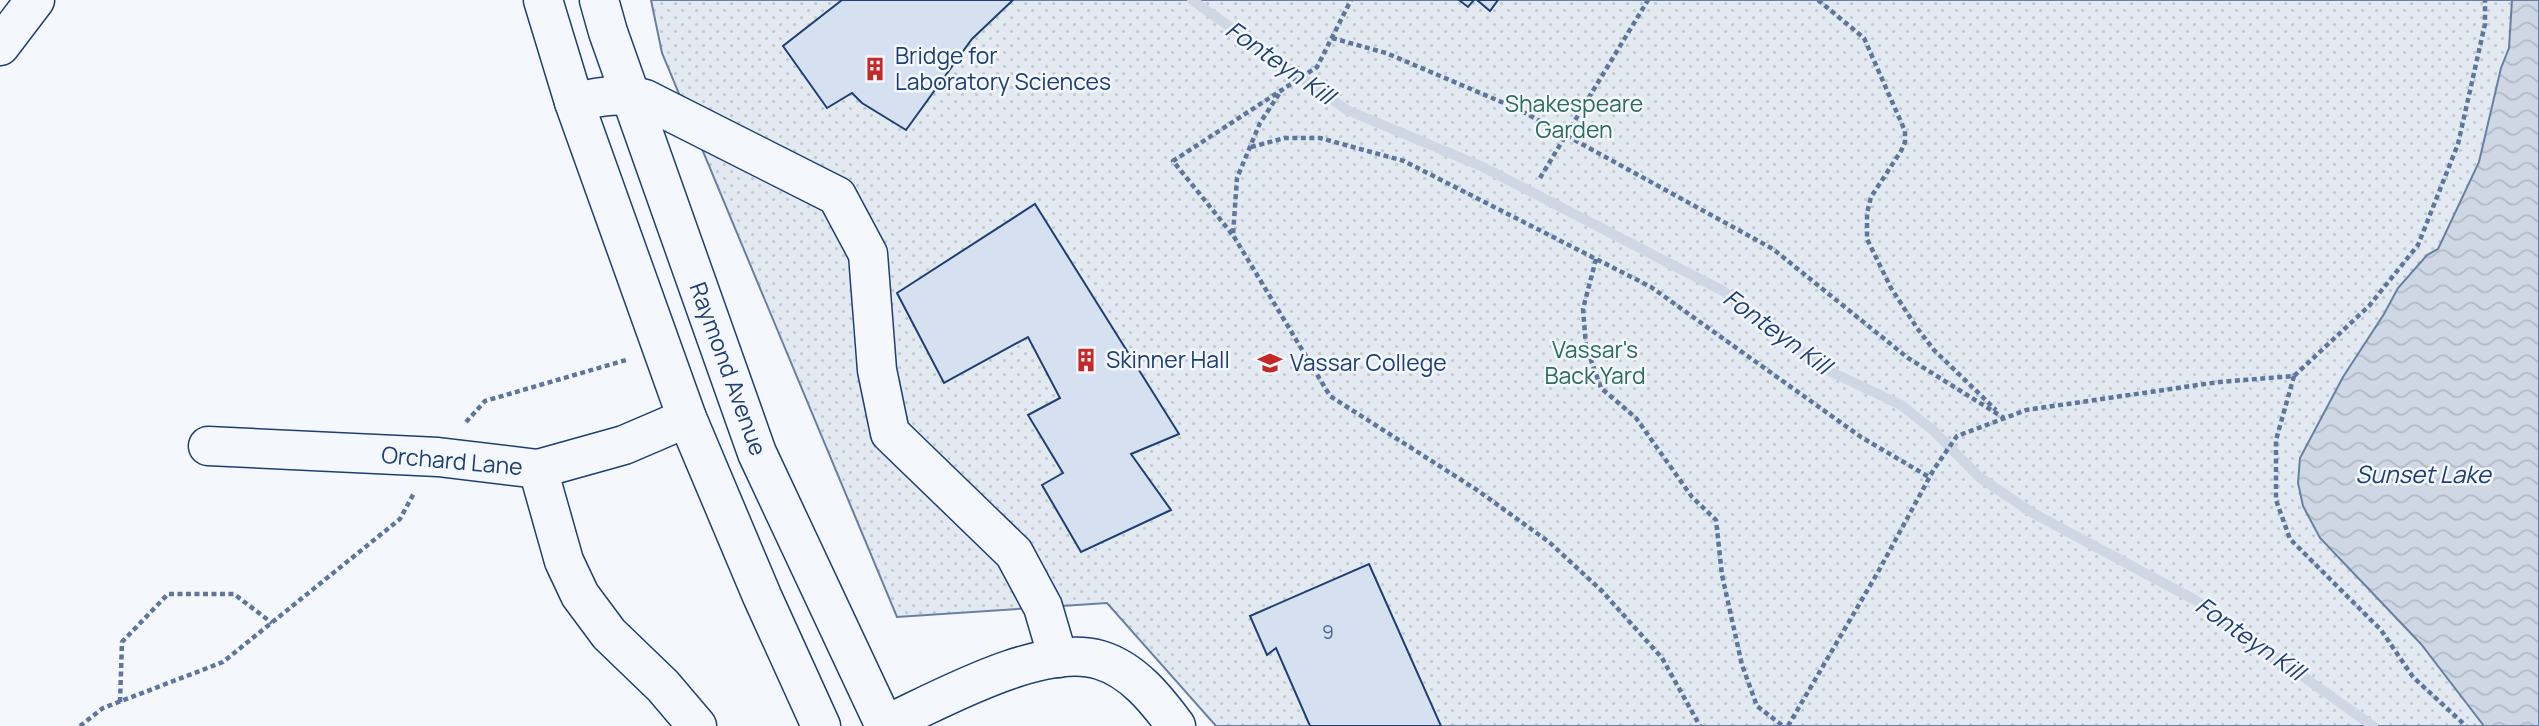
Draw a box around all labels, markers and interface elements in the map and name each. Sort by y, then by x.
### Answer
water label: Fonteyn Kill [1220,12,1345,113]
place label: Bridge for Laboratory Sciences [895,39,1111,97]
building icon: Bridge for Laboratory Sciences [861,55,889,83]
park label: Shakespeare Garden [1505,87,1643,145]
street label: Raymond Avenue [683,278,775,460]
water label: Fonteyn Kill [1717,280,1841,383]
park label: Vassar's Back Yard [1544,333,1646,391]
place label: Skinner Hall [1106,343,1230,375]
building icon: Skinner Hall [1072,346,1100,374]
place label: Vassar College [1290,346,1447,378]
school or university icon: Vassar College [1256,349,1284,377]
street label: Orchard Lane [380,438,524,482]
water label: Sunset Lake [2355,457,2493,490]
water label: Fonteyn Kill [2190,588,2315,689]
house number: 9 [1322,619,1334,645]

